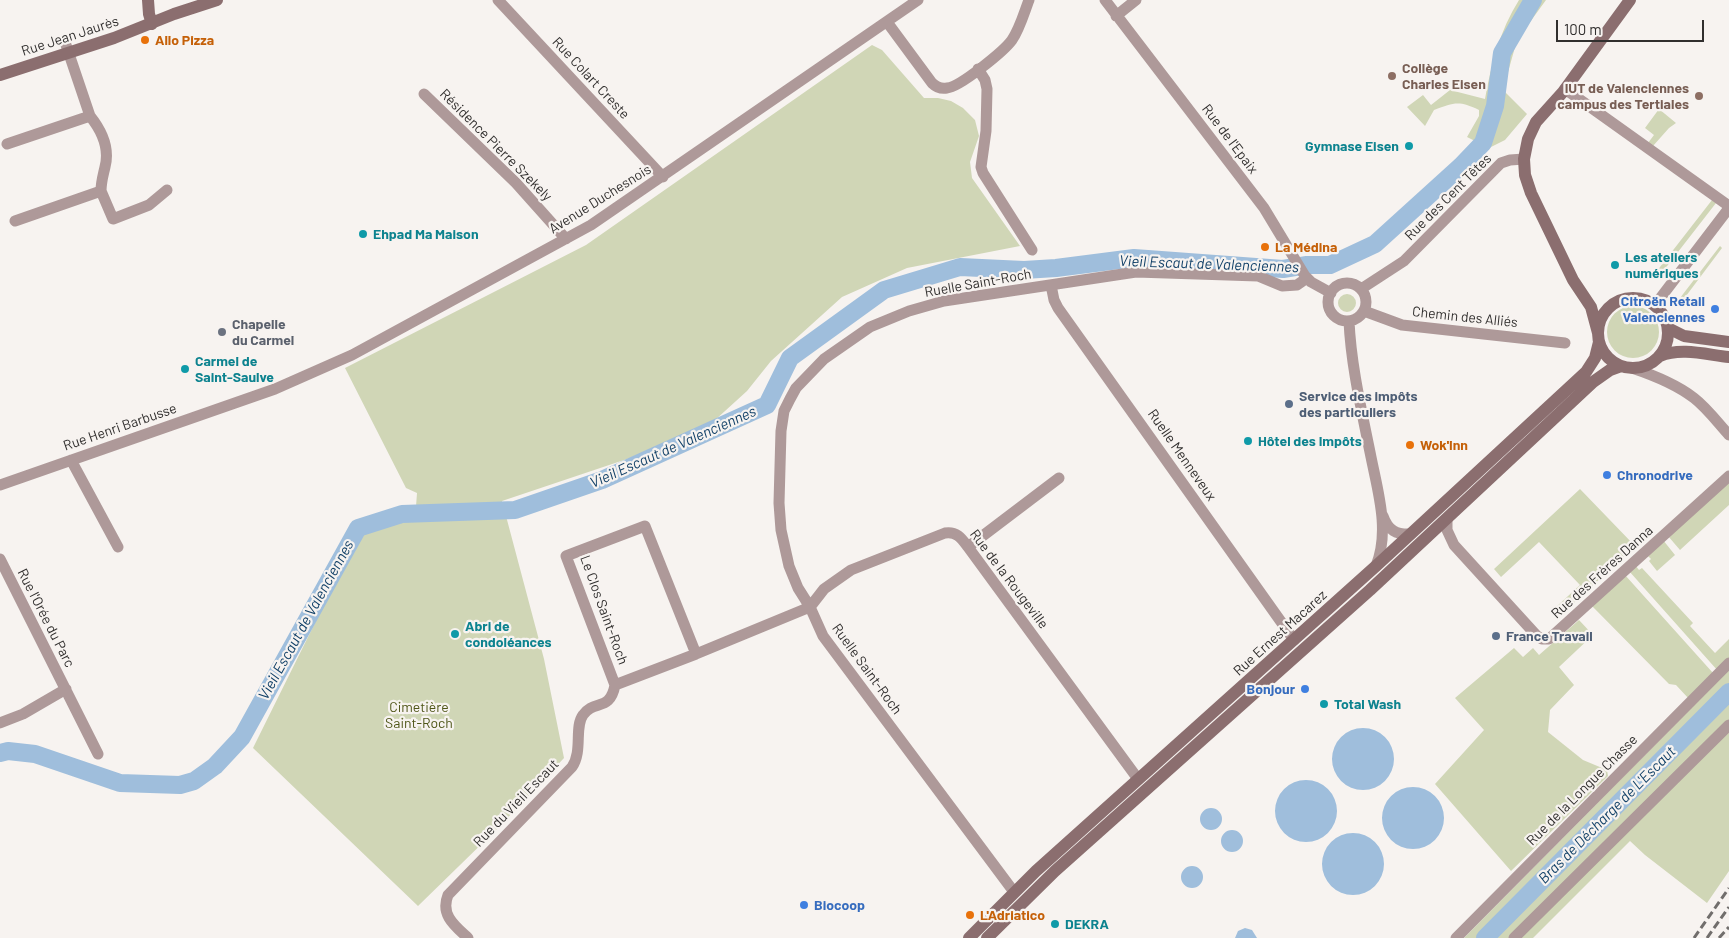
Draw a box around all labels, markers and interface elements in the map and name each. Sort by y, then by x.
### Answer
scale bar [1559,10,1706,42]
street label: Rue Jean Jaurès [19,12,121,60]
text: 100 m [1564,20,1602,38]
place label: Allo Pizza [155,32,214,48]
marker: Allo Pizza [139,34,151,46]
street label: Rue Colart Creste [549,34,633,122]
place label: Collège Charles Eisen [1402,60,1486,92]
marker: Collège Charles Eisen [1386,70,1398,82]
place label: IUT de Valenciennes campus des Tertiales [1557,80,1689,112]
street label: Résidence Pierre Szekely [436,85,556,205]
marker: IUT de Valenciennes campus des Tertiales [1693,90,1705,102]
street label: Rue de l'Epaix [1198,101,1262,177]
place label: Gymnase Eisen [1305,138,1399,154]
marker: Gymnase Eisen [1403,140,1415,152]
street label: Rue des Cent Têtes [1401,150,1495,244]
street label: Avenue Duchesnois [546,161,654,237]
place label: Ehpad Ma Maison [373,226,479,242]
marker: Ehpad Ma Maison [357,228,369,240]
place label: La Médina [1275,239,1337,255]
marker: La Médina [1259,241,1271,253]
place label: Les ateliers numériques [1625,249,1699,282]
water label: Vieil Escaut de Valenciennes [1119,252,1299,276]
marker: Les ateliers numériques [1609,259,1621,271]
street label: Ruelle Saint-Roch [923,265,1033,301]
place label: Citroën Retail Valenciennes [1621,293,1705,326]
street label: Chemin des Alliés [1411,303,1519,331]
marker: Citroën Retail Valenciennes [1709,303,1721,315]
place label: Chapelle du Carmel [232,316,294,348]
marker: Chapelle du Carmel [216,326,228,338]
place label: Carmel de Saint-Saulve [195,353,274,386]
marker: Carmel de Saint-Saulve [179,363,191,375]
place label: Service des impôts des particuliers [1299,388,1418,421]
marker: Service des impôts des particuliers [1283,398,1295,410]
street label: Rue Henri Barbusse [61,400,179,454]
water label: Vieil Escaut de Valenciennes [587,402,759,492]
street label: Ruelle Menneveux [1144,406,1220,504]
place label: Hôtel des Impôts [1258,433,1362,449]
marker: Hôtel des Impôts [1242,435,1254,447]
place label: Wok'Inn [1420,437,1468,453]
marker: Wok'Inn [1404,439,1416,451]
place label: Chronodrive [1617,467,1693,483]
marker: Chronodrive [1601,469,1613,481]
street label: Rue des Frères Danna [1548,522,1656,622]
street label: Rue de la Rougeville [966,526,1052,632]
water label: Vieil Escaut de Valenciennes [255,537,357,703]
street label: Le Clos Saint-Roch [576,553,632,667]
street label: Rue l'Orée du Parc [14,566,78,670]
street label: Rue Ernest Macarez [1230,587,1330,679]
place label: Abri de condoléances [465,618,552,650]
street label: Ruelle Saint-Roch [828,620,906,718]
marker: Abri de condoléances [449,628,461,640]
place label: France Travail [1506,628,1593,644]
marker: France Travail [1490,630,1502,642]
place label: Bonjour [1247,681,1295,697]
marker: Bonjour [1299,683,1311,695]
place label: Total Wash [1334,696,1401,712]
marker: Total Wash [1318,698,1330,710]
park label: Cimetière Saint-Roch [385,699,453,732]
street label: Rue de la Longue Chasse [1523,731,1641,849]
water label: Bras de Décharge de L'Escaut [1535,743,1679,887]
street label: Rue du Vieil Escaut [470,756,562,850]
place label: Biocoop [814,897,865,913]
marker: Biocoop [798,899,810,911]
place label: L'Adriatico [980,907,1045,923]
marker: L'Adriatico [964,909,976,921]
place label: DEKRA [1065,916,1109,932]
marker: DEKRA [1049,918,1061,930]

